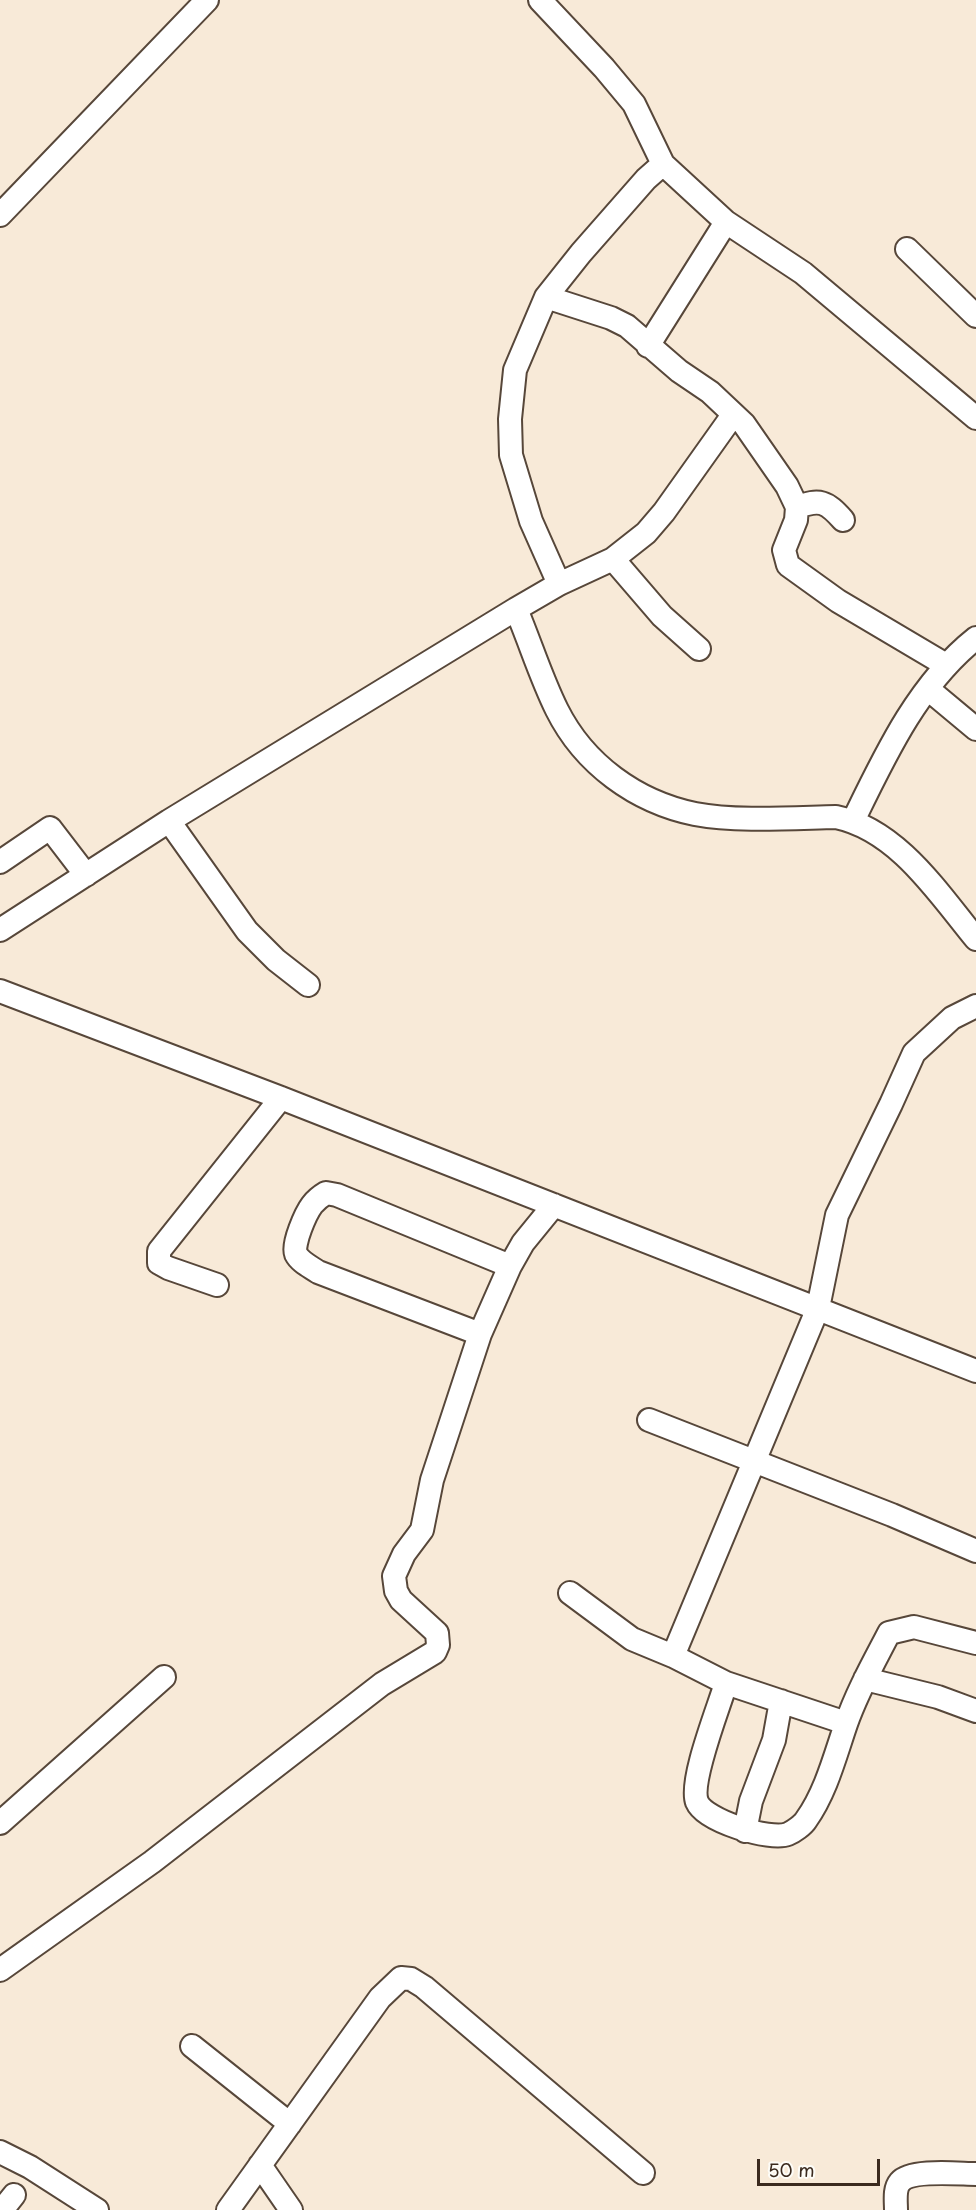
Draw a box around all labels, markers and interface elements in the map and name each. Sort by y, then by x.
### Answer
scale bar [760,2147,883,2185]
text: 50 m [768,2156,815,2183]

